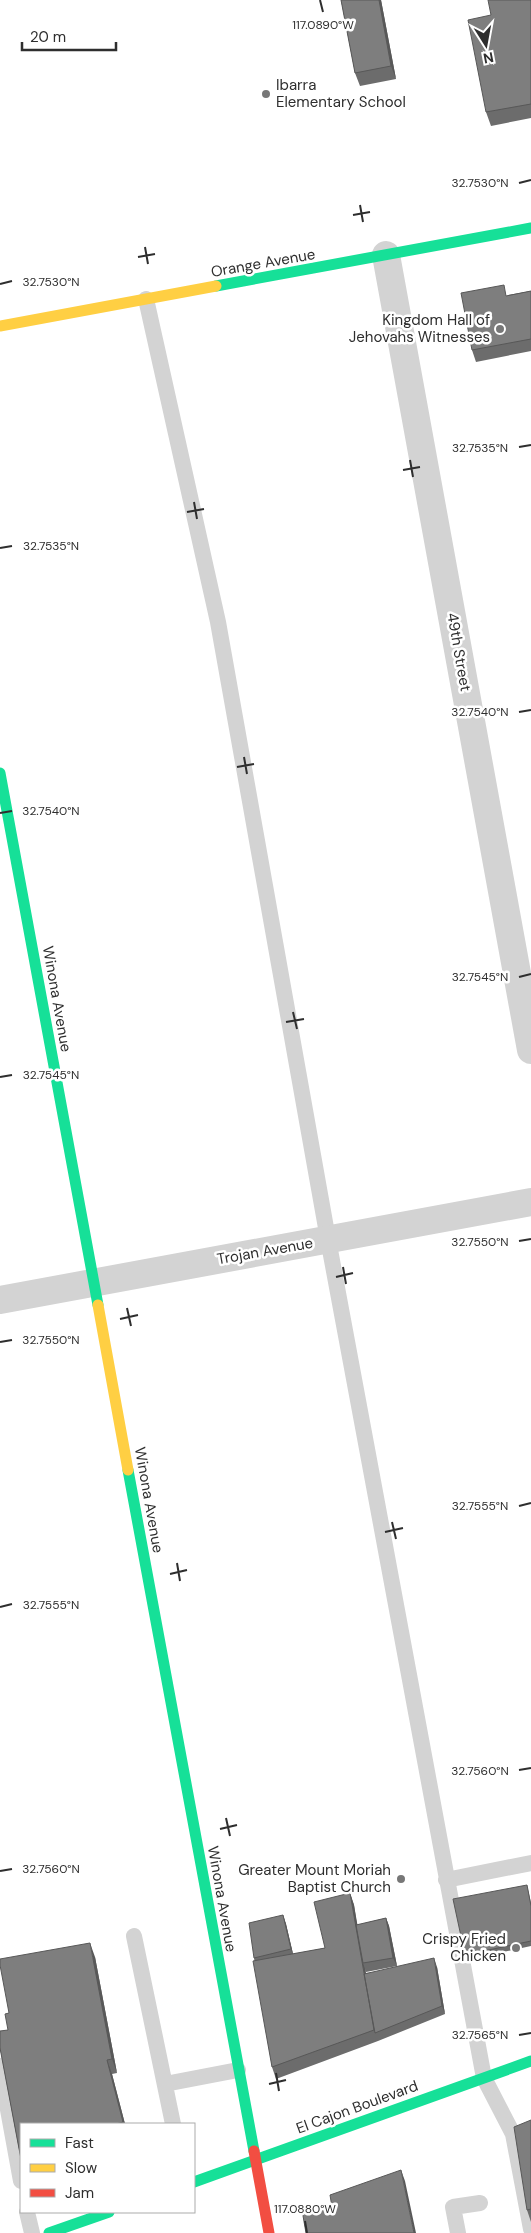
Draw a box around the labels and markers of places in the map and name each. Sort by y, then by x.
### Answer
place label: Ibarra Elementary School [276,75,406,112]
marker: Ibarra Elementary School [260,88,272,100]
place label: Kingdom Hall of Jehovahs Witnesses [349,310,490,347]
marker: Kingdom Hall of Jehovahs Witnesses [494,323,506,335]
place label: Greater Mount Moriah Baptist Church [238,1860,391,1897]
marker: Greater Mount Moriah Baptist Church [395,1873,407,1885]
place label: Crispy Fried Chicken [422,1929,506,1966]
marker: Crispy Fried Chicken [510,1942,522,1954]

